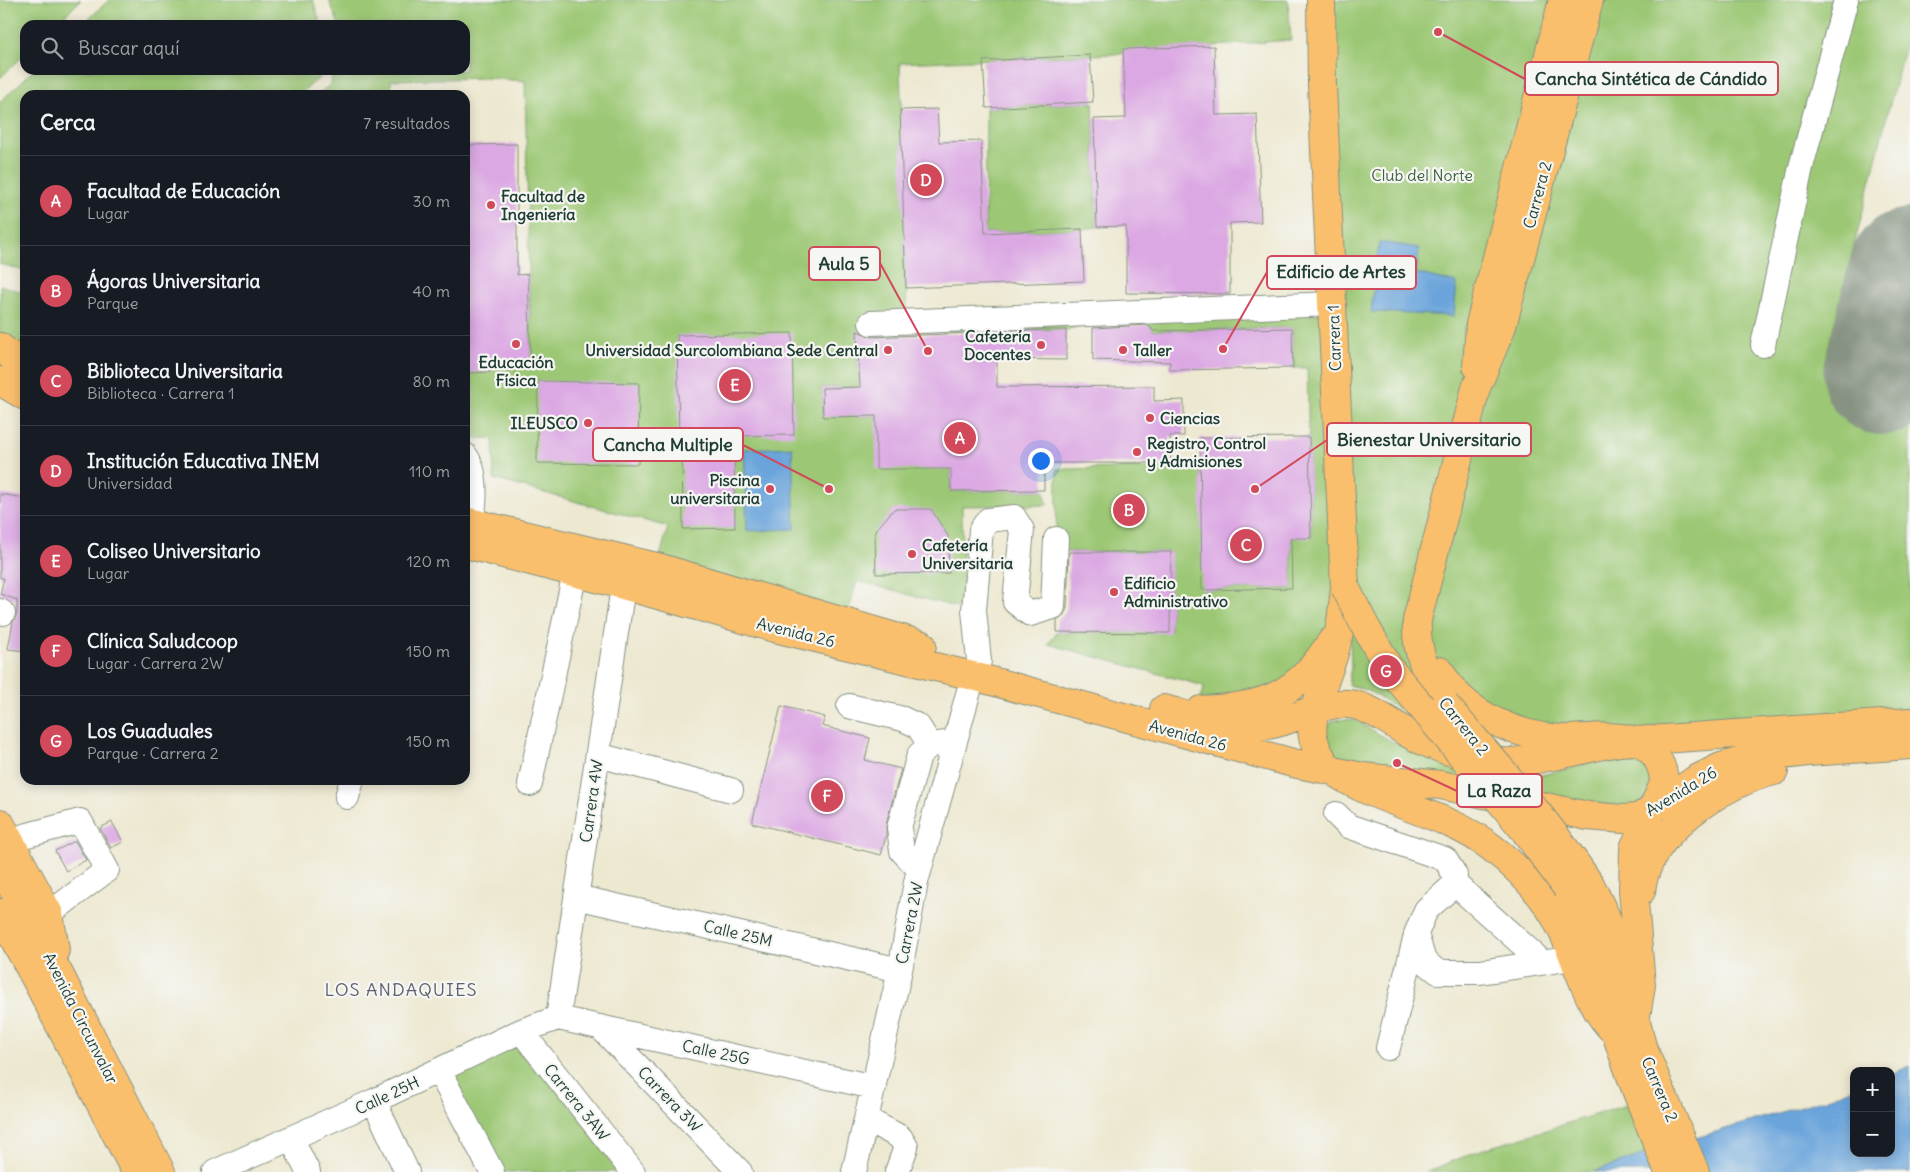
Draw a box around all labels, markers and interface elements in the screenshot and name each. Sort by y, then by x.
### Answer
search box [20,20,470,75]
icon: search [38,34,66,62]
text: Buscar aquí [78,36,179,60]
callout: Cancha Sintética de Cándido [1525,62,1778,95]
text: Cancha Sintética de Cándido [1535,67,1767,90]
text: Cerca [40,109,95,136]
text: 7 resultados [363,113,450,133]
street label: Carrera 2 [1518,159,1556,231]
pin: D [910,161,942,199]
park label: Club del Norte [1371,165,1473,185]
text: Facultad de Educación [87,179,280,203]
place label: Facultad de Ingeniería [501,186,585,225]
text: A [51,191,61,211]
text: 30 m [413,191,450,211]
marker: Facultad de Ingeniería [485,199,497,211]
text: Lugar [87,203,129,223]
callout: Aula 5 [809,247,880,280]
text: Aula 5 [818,252,870,275]
callout: Edificio de Artes [1267,256,1416,289]
text: Edificio de Artes [1276,260,1406,283]
text: Ágoras Universitaria [87,269,260,293]
text: B [51,281,61,301]
text: 40 m [412,281,450,301]
text: Parque [87,293,138,313]
street label: Carrera 1 [1323,304,1345,372]
place label: Cafetería Docentes [964,326,1031,364]
marker: Educación Física [510,338,522,350]
marker: Cafetería Docentes [1035,339,1047,351]
place label: Universidad Surcolombiana Sede Central [585,340,878,360]
place label: Taller [1133,340,1172,360]
marker: Universidad Surcolombiana Sede Central [882,344,894,356]
marker: Taller [1117,344,1129,356]
place label: Educación Física [479,352,553,390]
text: Biblioteca Universitaria [87,359,283,383]
pin: E [719,366,751,404]
text: C [51,371,61,391]
text: 80 m [412,371,450,391]
text: Biblioteca · Carrera 1 [87,383,235,403]
place label: Ciencias [1160,408,1220,428]
marker: Ciencias [1144,412,1156,424]
place label: ILEUSCO [510,413,578,433]
marker: ILEUSCO [582,417,594,429]
pin: A [944,419,976,457]
callout: Bienestar Universitario [1327,423,1531,456]
callout: Cancha Multiple [593,428,743,461]
text: Bienestar Universitario [1337,428,1521,451]
text: Cancha Multiple [603,433,733,456]
place label: Registro, Control y Admisiones [1147,433,1266,472]
marker: Registro, Control y Admisiones [1131,446,1143,458]
your location [1028,448,1054,474]
text: Institución Educativa INEM [87,449,320,473]
text: D [50,461,62,481]
text: 110 m [409,461,450,481]
place label: Piscina universitaria [670,470,760,508]
text: Universidad [87,473,172,493]
marker: Piscina universitaria [764,483,776,495]
pin: B [1113,491,1145,529]
pin: C [1230,526,1262,564]
place label: Cafetería Universitaria [922,535,1013,573]
text: Coliseo Universitario [87,539,261,563]
marker: Cafetería Universitaria [906,548,918,560]
text: E [51,551,61,571]
text: 120 m [407,551,450,571]
text: Lugar [87,563,129,583]
place label: Edificio Administrativo [1124,573,1228,611]
marker: Edificio Administrativo [1108,586,1120,598]
street label: Avenida 26 [755,613,837,651]
text: Clínica Saludcoop [87,629,238,653]
text: F [51,641,61,661]
text: 150 m [406,641,450,661]
pin: G [1370,652,1402,690]
text: Lugar · Carrera 2W [87,653,224,673]
street label: Carrera 2 [1435,693,1494,759]
street label: Avenida 26 [1147,715,1229,755]
text: Los Guaduales [87,719,213,743]
text: G [50,731,62,751]
text: 150 m [406,731,450,751]
text: Parque · Carrera 2 [87,743,218,763]
street label: Carrera 4W [575,758,607,844]
street label: Avenida 26 [1642,762,1720,820]
callout: La Raza [1457,774,1542,807]
pin: F [811,777,843,815]
text: La Raza [1467,779,1531,802]
street label: Carrera 2W [891,880,927,966]
street label: Calle 25M [702,915,774,951]
street label: Avenida Circunvalar [39,949,123,1088]
district label: LOS ANDAQUIES [325,978,477,1001]
street label: Calle 25G [680,1035,752,1069]
street label: Carrera 2 [1637,1053,1683,1125]
street label: Carrera 3AW [540,1059,614,1145]
street label: Carrera 3W [634,1062,707,1136]
map controls [1850,1067,1895,1157]
button: + [1850,1067,1895,1112]
street label: Calle 25H [352,1071,422,1119]
button: − [1850,1112,1895,1157]

